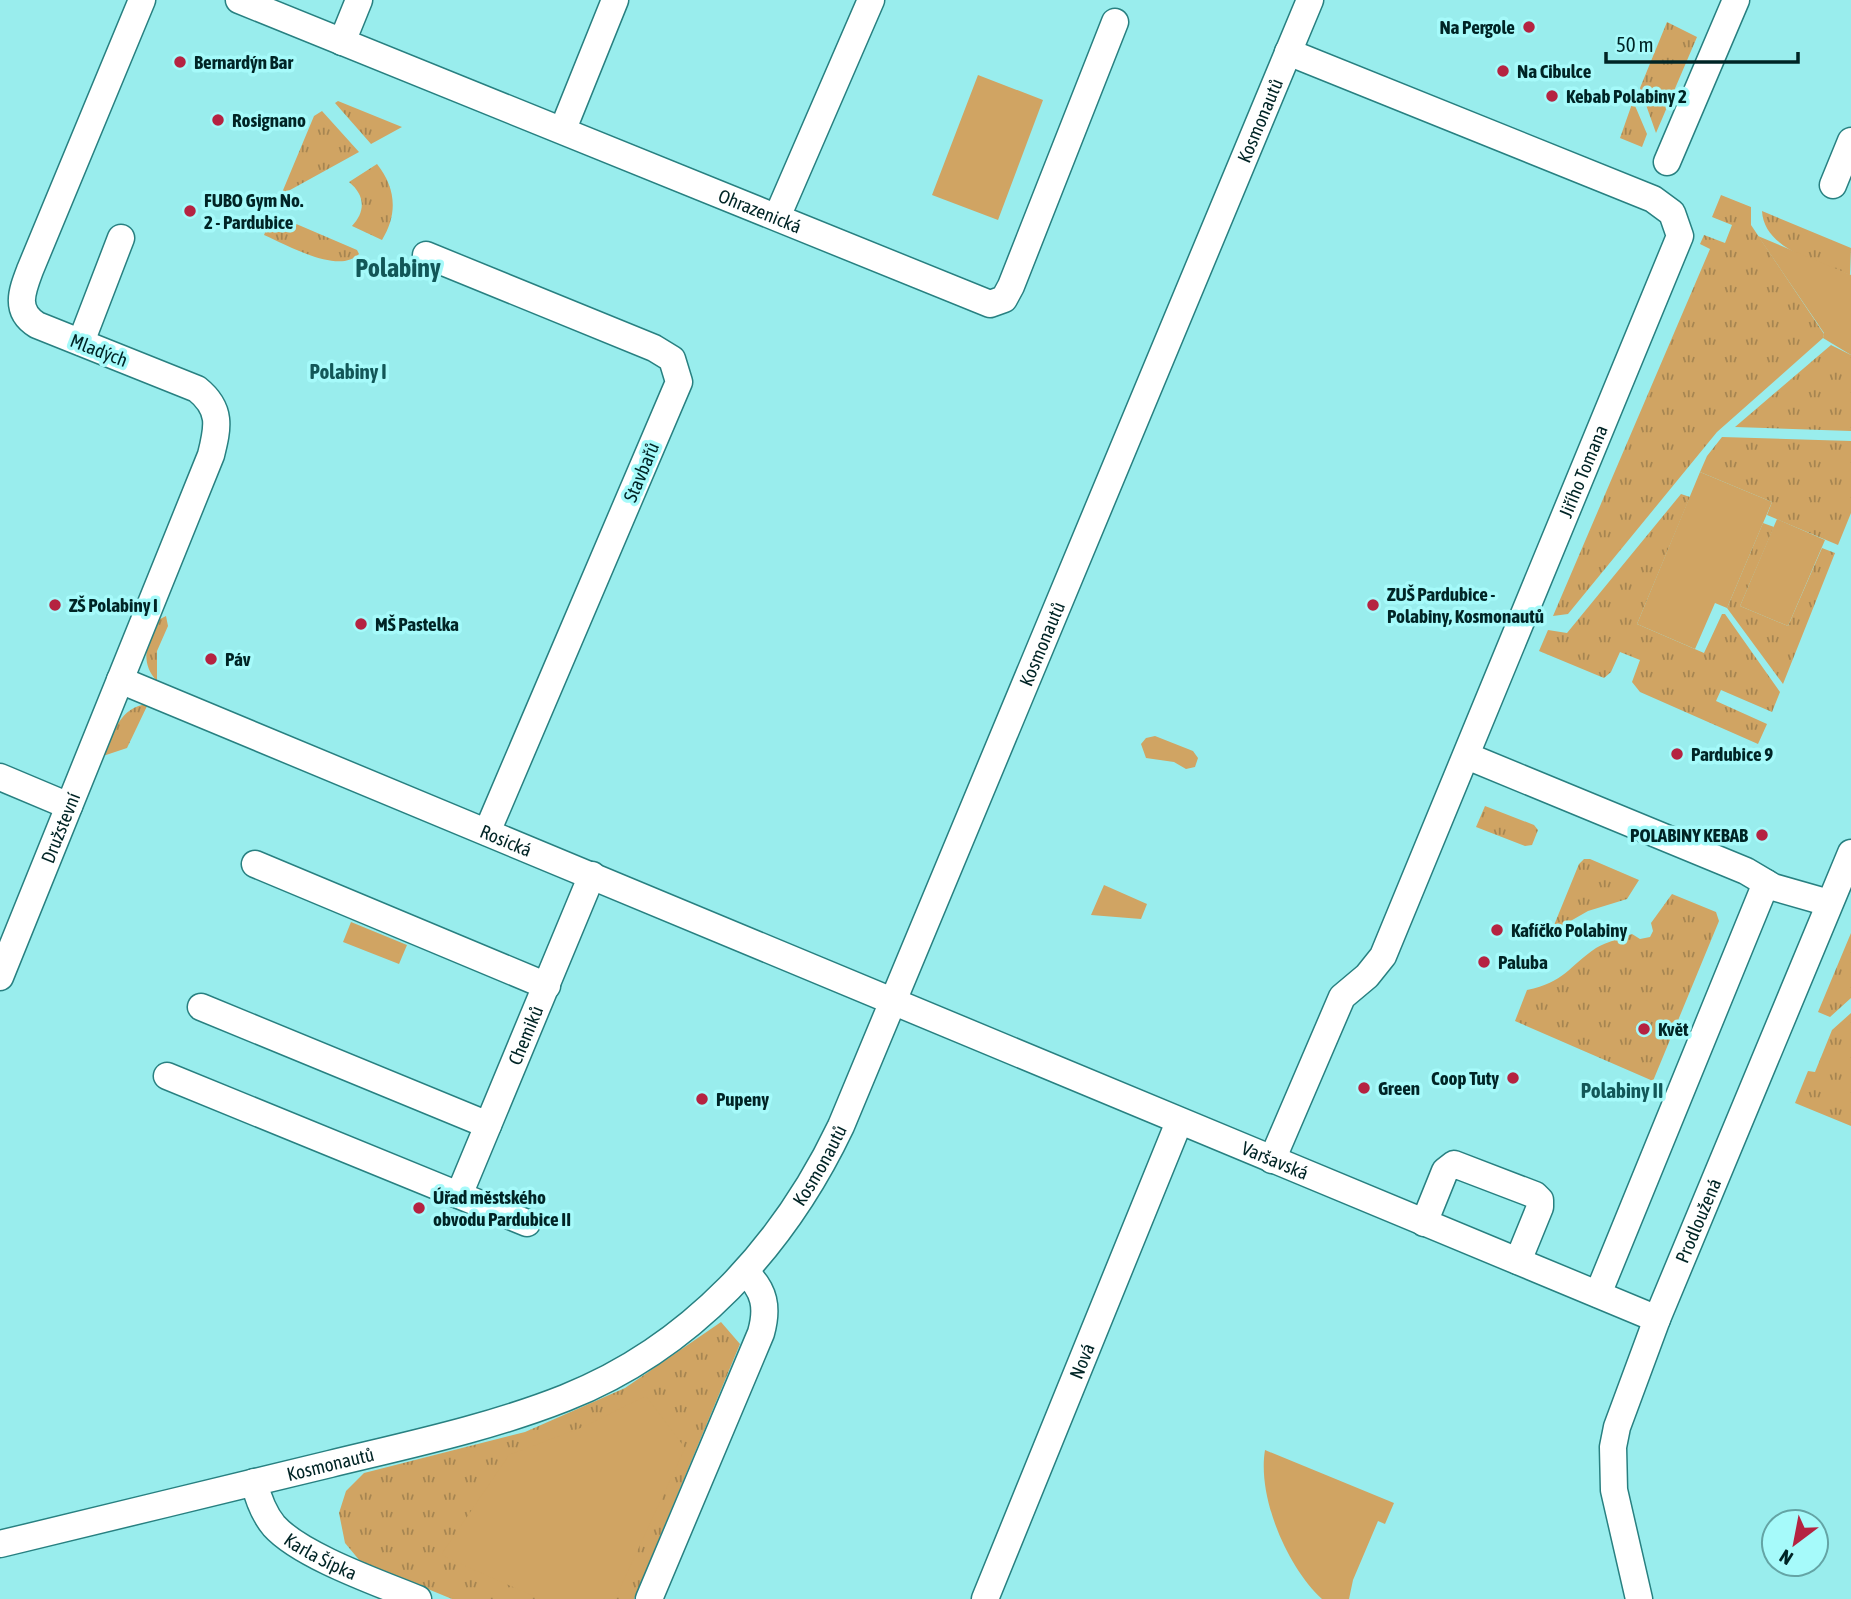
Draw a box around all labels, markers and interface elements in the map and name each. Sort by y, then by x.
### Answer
place label: Na Pergole [1439,16,1515,38]
marker: Na Pergole [1521,19,1537,35]
scale bar [1606,21,1798,65]
text: 50 m [1616,32,1654,56]
place label: Bernardýn Bar [194,51,293,73]
marker: Bernardýn Bar [172,54,188,70]
place label: Na Cibulce [1517,60,1592,82]
marker: Na Cibulce [1495,63,1511,79]
street label: Kosmonautů [1233,75,1287,166]
place label: Kebab Polabiny 2 [1566,85,1687,107]
marker: Kebab Polabiny 2 [1544,88,1560,104]
place label: Rosignano [232,109,306,131]
marker: Rosignano [210,112,226,128]
street label: Ohrazenická [715,184,805,237]
place label: FUBO Gym No. 2 - Pardubice [204,189,304,233]
marker: FUBO Gym No. 2 - Pardubice [182,203,198,219]
district label: Polabiny [355,253,441,283]
street label: Mladých [67,329,131,371]
district label: Polabiny I [309,359,387,383]
street label: Jiřího Tomana [1554,422,1612,521]
street label: Stavbařů [619,439,663,505]
place label: ZUŠ Pardubice - Polabiny, Kosmonautů [1387,583,1544,627]
place label: ZŠ Polabiny I [69,594,158,616]
marker: ZŠ Polabiny I [47,597,63,613]
marker: ZUŠ Pardubice - Polabiny, Kosmonautů [1365,597,1381,613]
street label: Kosmonautů [1015,598,1069,689]
place label: MŠ Pastelka [375,613,459,635]
marker: MŠ Pastelka [353,616,369,632]
place label: Páv [225,648,251,670]
marker: Páv [203,651,219,667]
place label: Pardubice 9 [1691,743,1773,765]
marker: Pardubice 9 [1669,746,1685,762]
street label: Družstevní [36,789,84,866]
street label: Rosická [477,820,535,861]
place label: POLABINY KEBAB [1630,824,1748,846]
marker: POLABINY KEBAB [1754,827,1770,843]
place label: Kafíčko Polabiny [1511,919,1627,941]
marker: Kafíčko Polabiny [1489,922,1505,938]
place label: Paluba [1498,951,1548,973]
marker: Paluba [1476,954,1492,970]
street label: Chemiků [503,1002,547,1068]
place label: Květ [1658,1018,1689,1040]
marker: Květ [1636,1021,1652,1037]
place label: Coop Tuty [1431,1067,1499,1089]
marker: Coop Tuty [1505,1070,1521,1086]
place label: Green [1378,1077,1420,1099]
district label: Polabiny II [1581,1078,1663,1102]
marker: Green [1356,1080,1372,1096]
place label: Pupeny [716,1088,769,1110]
marker: Pupeny [694,1091,710,1107]
street label: Kosmonautů [788,1121,851,1210]
street label: Varšavská [1238,1137,1312,1184]
street label: Prodloužená [1671,1175,1725,1266]
place label: Úřad městského obvodu Pardubice II [433,1186,571,1230]
marker: Úřad městského obvodu Pardubice II [411,1200,427,1216]
street label: Nová [1065,1340,1099,1382]
street label: Kosmonautů [285,1443,376,1485]
north arrow [1760,1508,1830,1578]
street label: Karla Šípka [280,1528,360,1584]
text: N [1775,1545,1797,1570]

